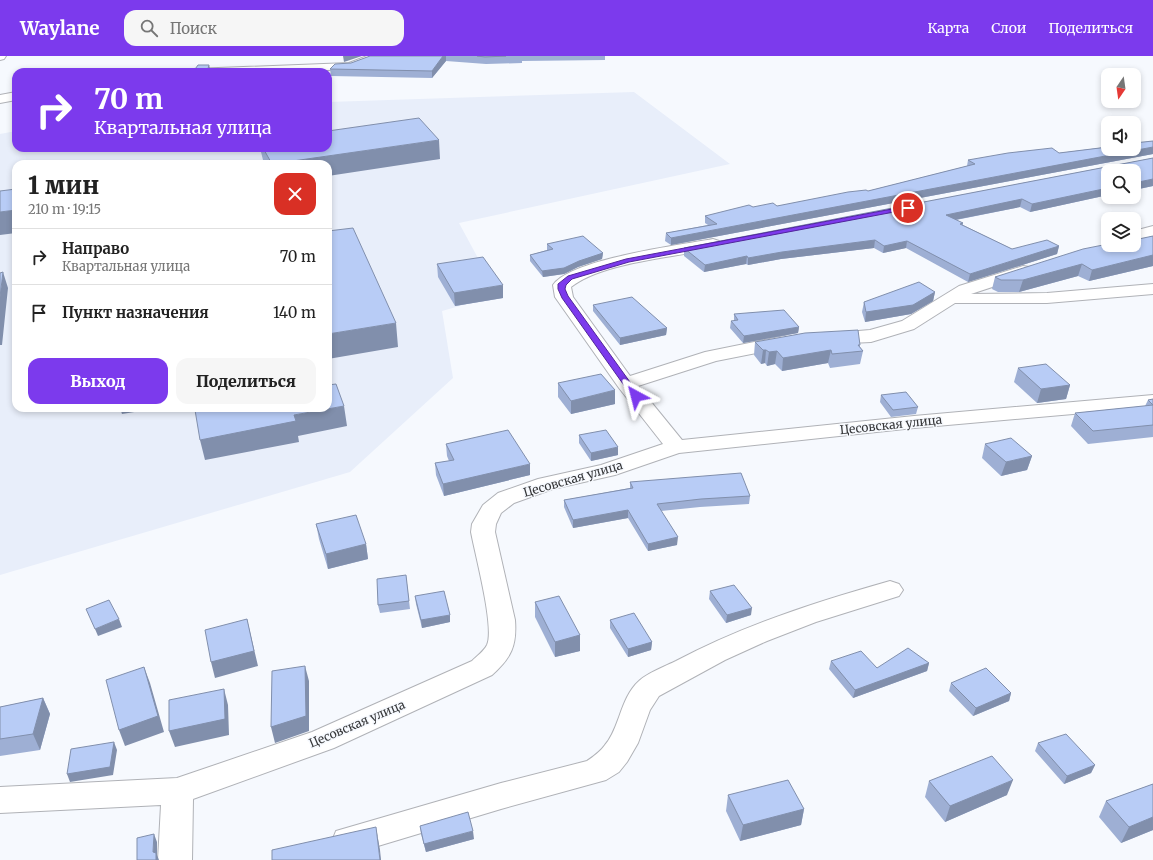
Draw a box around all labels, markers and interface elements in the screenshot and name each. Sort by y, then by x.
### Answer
search box [124,10,404,46]
text: Waylane [20,16,100,40]
icon: search [138,17,160,39]
text: Поиск [170,19,217,38]
text: Карта [927,19,969,37]
text: Слои [991,19,1026,37]
text: Поделиться [1048,19,1133,37]
north arrow [1101,68,1141,108]
map controls [1101,68,1141,252]
text: 70 m [94,81,163,117]
icon: right [28,84,80,136]
text: Квартальная улица [94,116,272,139]
button: sound [1101,116,1141,156]
button: search [1101,164,1141,204]
text: 1 мин [28,170,99,201]
button: close [274,173,316,215]
pin [891,191,925,225]
icon: arrive [897,197,919,219]
text: 210 m · 19:15 [28,201,101,218]
button: layers [1101,212,1141,252]
text: Направо [62,239,129,258]
icon: right [28,246,50,268]
text: 70 m [280,247,316,266]
text: Квартальная улица [62,258,190,275]
icon: arrive [28,302,50,324]
text: Пункт назначения [62,303,209,322]
text: 140 m [273,303,316,322]
button: Выход [28,358,168,404]
button: Поделиться [176,358,316,404]
position arrow [615,375,657,417]
street label: Цесовская улица [839,412,943,437]
street label: Цесовская улица [521,457,625,500]
street label: Цесовская улица [307,696,408,751]

